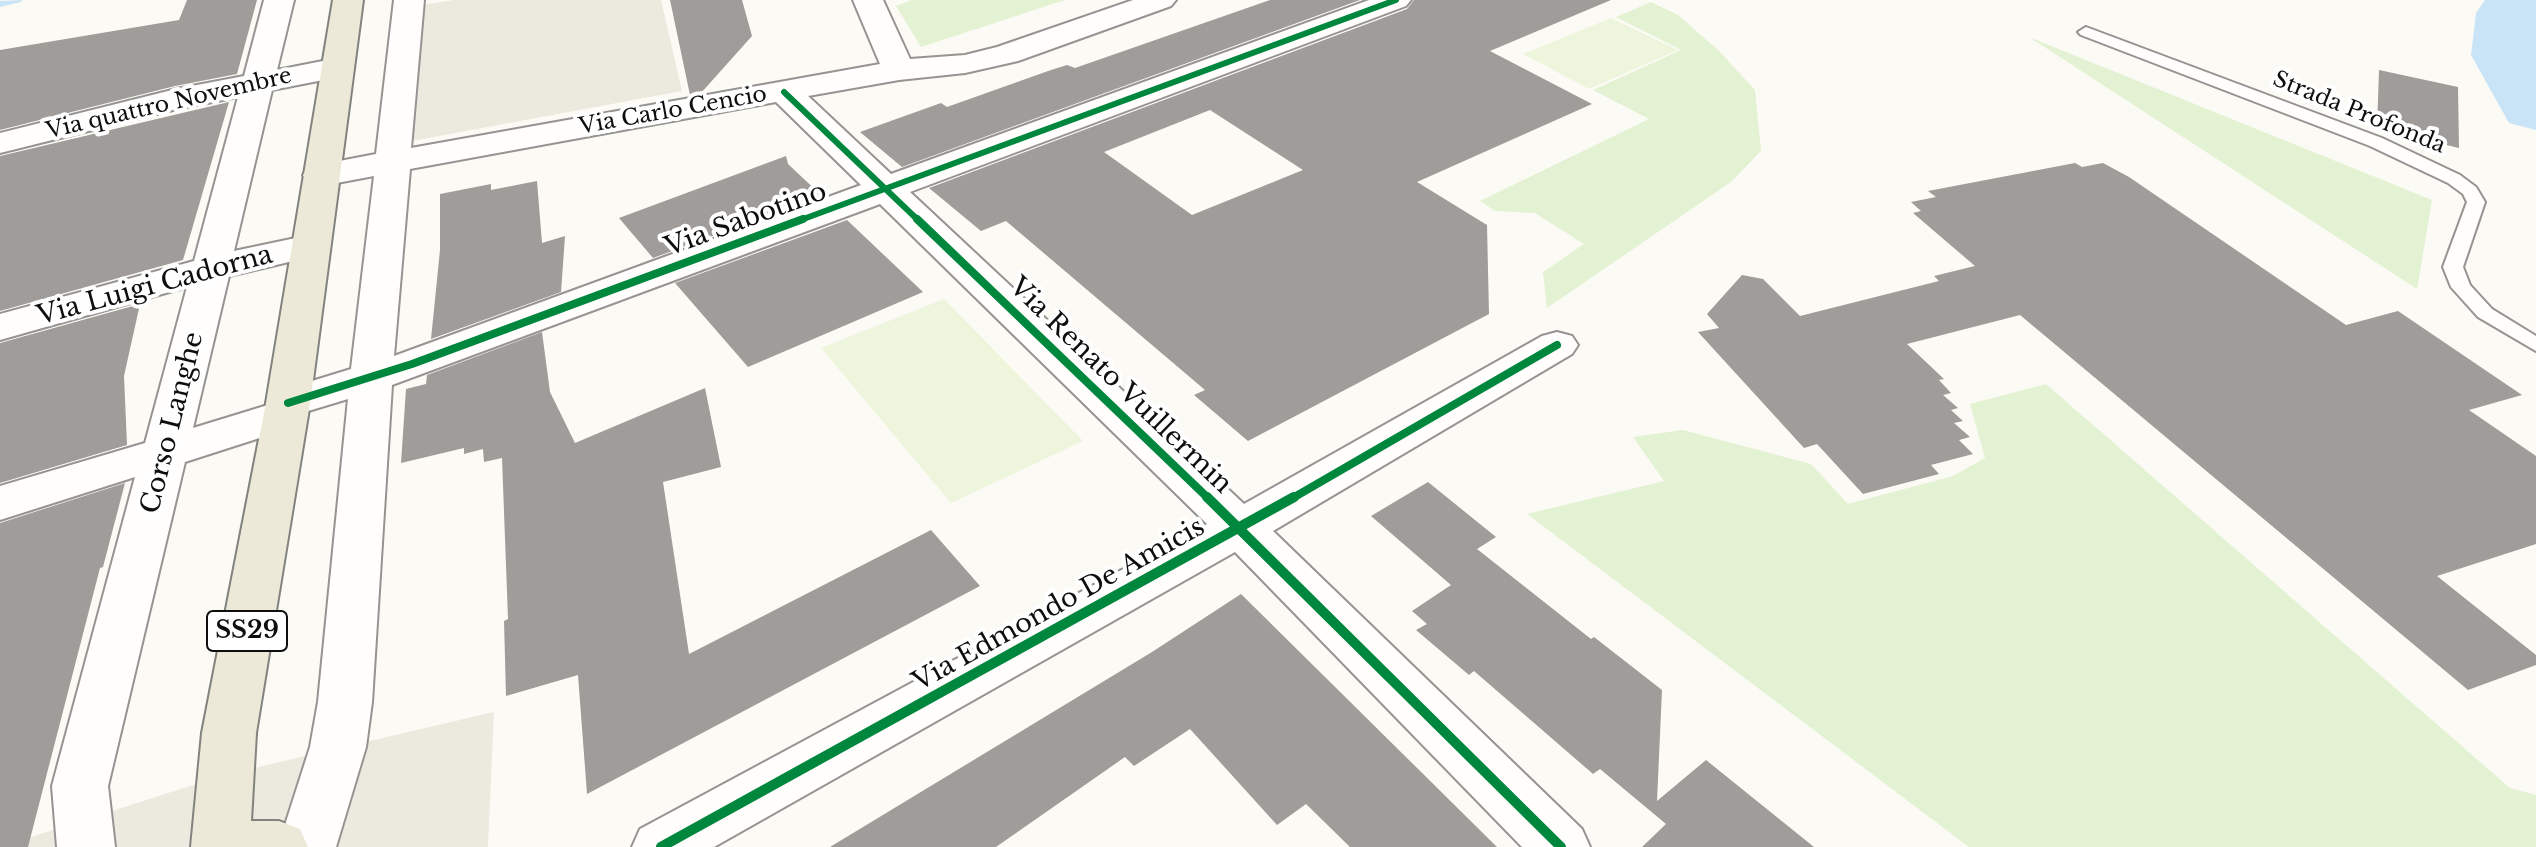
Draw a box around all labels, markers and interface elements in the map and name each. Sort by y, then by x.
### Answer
street label: Via quattro Novembre [44,63,294,145]
street label: Strada Profonda [2269,66,2449,160]
street label: Via Carlo Cencio [577,81,769,141]
street label: Via Sabotino [661,176,831,264]
street label: Via Luigi Cadorna [34,240,276,332]
street label: Via Renato Vuillermin [1002,272,1238,500]
street label: Corso Langhe [135,329,211,517]
street label: Via Edmondo De Amicis [908,512,1210,698]
road number: SS29 [207,611,287,651]

